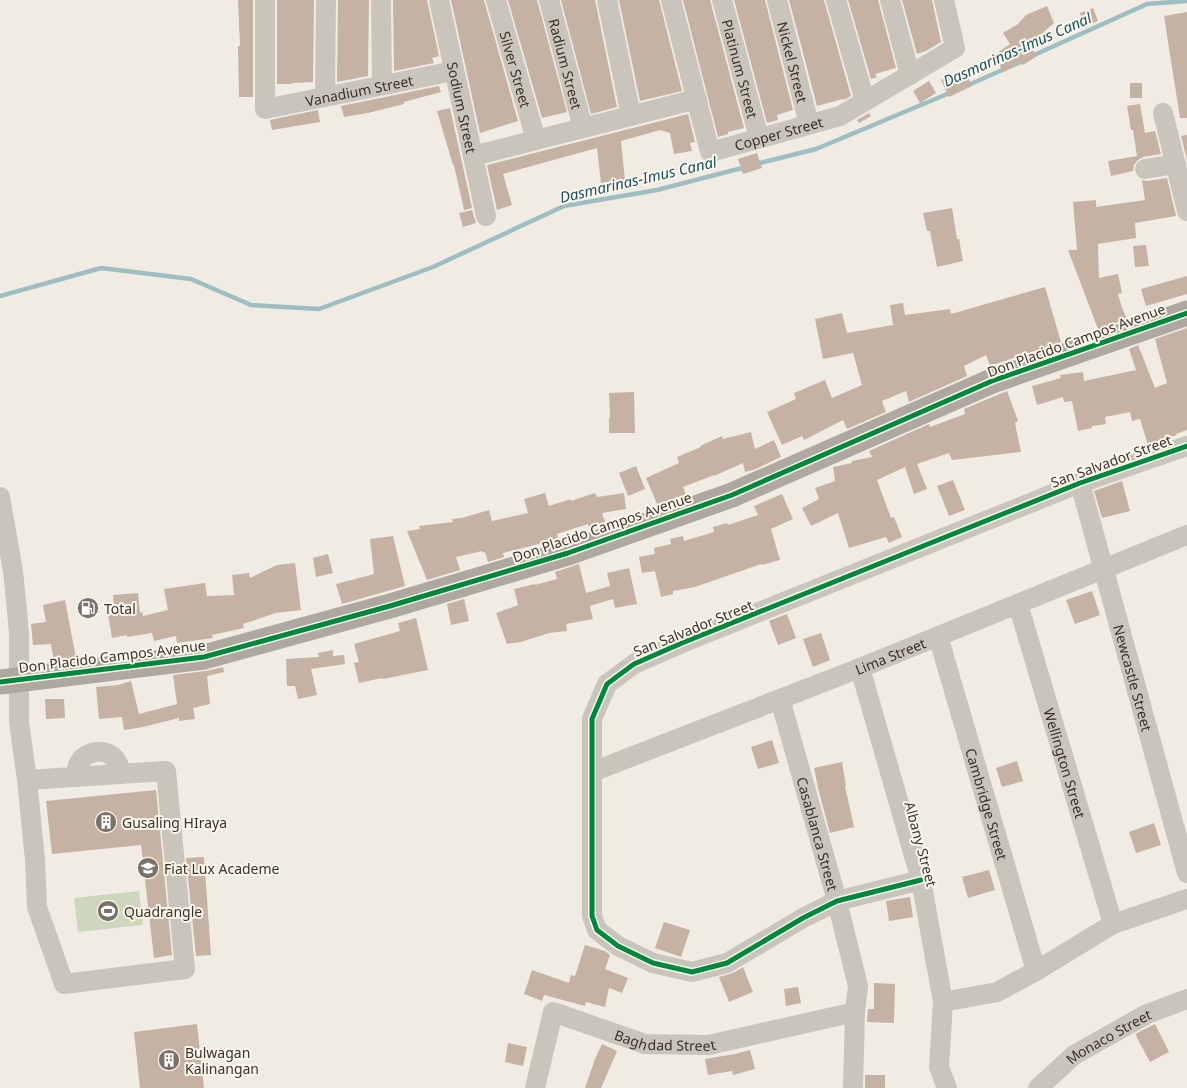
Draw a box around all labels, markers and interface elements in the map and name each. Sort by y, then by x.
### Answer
water label: Dasmarinas-Imus Canal [940,7,1095,91]
street label: Radium Street [545,16,587,111]
street label: Platinum Street [718,17,763,120]
street label: Nickel Street [773,20,813,104]
street label: Silver Street [496,29,536,110]
street label: Sodium Street [443,60,482,155]
street label: Vanadium Street [304,70,415,110]
street label: Copper Street [732,112,825,154]
water label: Dasmarinas-Imus Canal [558,151,719,207]
street label: Don Placido Campos Avenue [984,299,1168,381]
street label: San Salvador Street [1048,430,1174,492]
street label: Don Placido Campos Avenue [510,487,694,567]
street label: San Salvador Street [630,595,756,661]
fuel station icon: Total [76,596,100,620]
place label: Total [104,599,136,618]
street label: Newcastle Street [1110,622,1157,733]
street label: Lima Street [852,633,928,679]
street label: Don Placido Campos Avenue [17,635,207,677]
street label: Wellington Street [1040,706,1091,820]
street label: Cambridge Street [962,746,1013,862]
street label: Casablanca Street [793,775,843,893]
street label: Albany Street [900,799,942,889]
building icon: Gusaling HIraya [94,810,118,834]
place label: Gusaling HIraya [122,813,227,832]
school or university icon: Fiat Lux Academe [136,856,160,880]
place label: Fiat Lux Academe [164,859,280,878]
sports icon: Quadrangle [96,899,120,923]
place label: Quadrangle [124,902,202,921]
street label: Monaco Street [1061,1004,1153,1068]
street label: Baghdad Street [612,1025,717,1055]
place label: Bulwagan Kalinangan [185,1043,259,1078]
building icon: Bulwagan Kalinangan [157,1048,181,1072]

